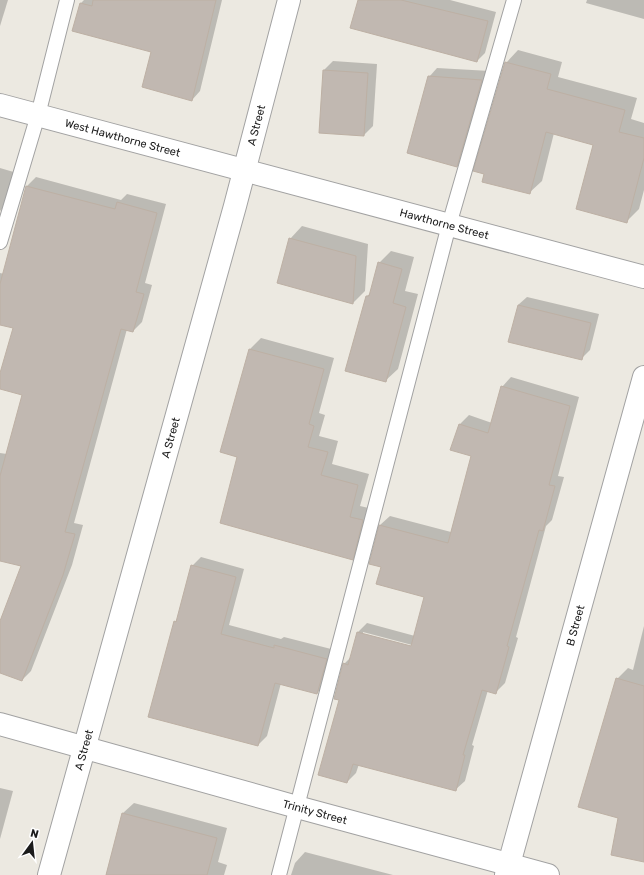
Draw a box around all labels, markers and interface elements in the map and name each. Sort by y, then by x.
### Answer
street label: A Street [245,103,268,147]
street label: West Hawthorne Street [64,116,183,160]
street label: Hawthorne Street [398,206,491,242]
street label: A Street [159,415,183,459]
street label: B Street [563,603,587,647]
street label: A Street [72,727,96,772]
street label: Trinity Street [281,797,349,827]
north arrow [12,823,52,863]
text: N [29,827,40,841]

